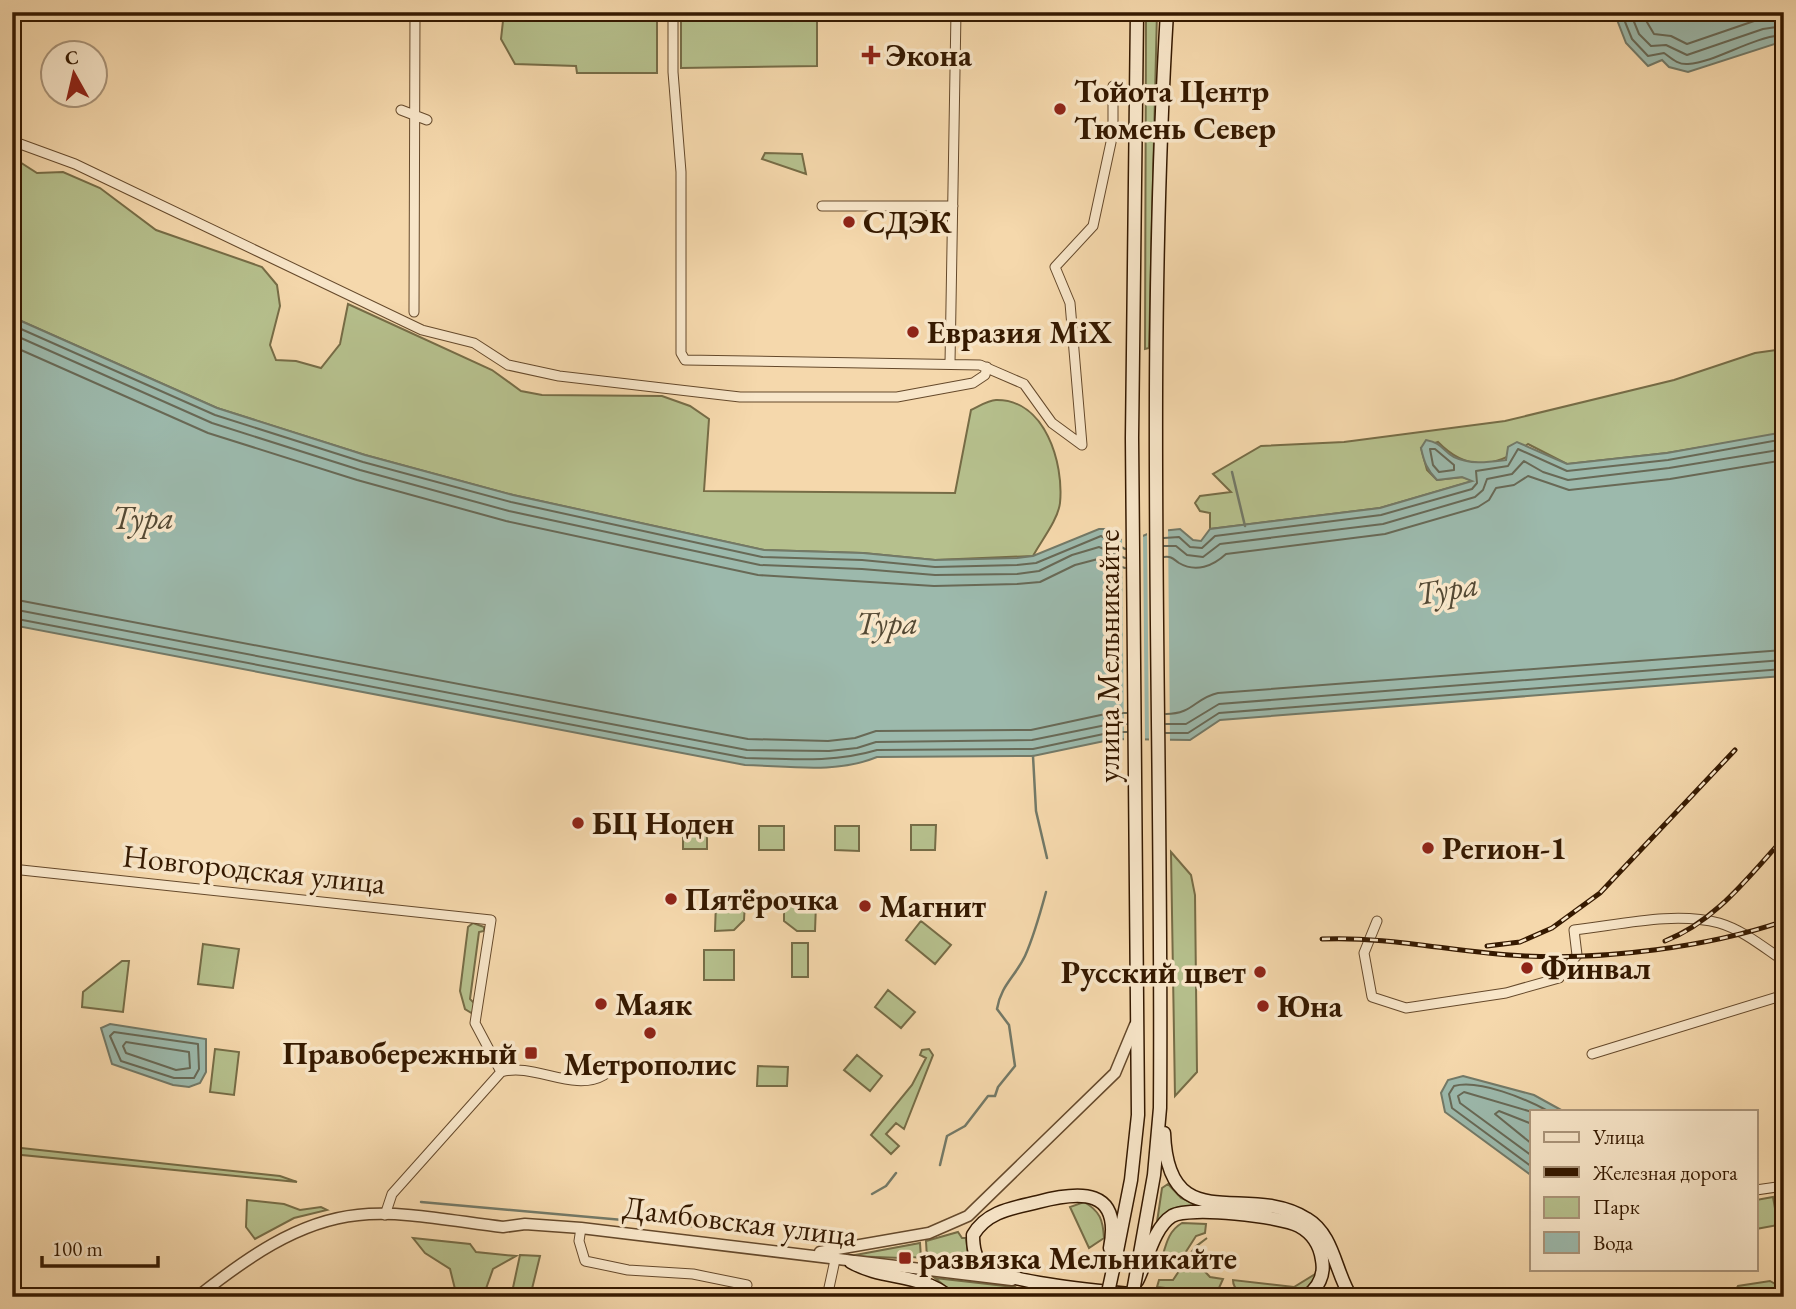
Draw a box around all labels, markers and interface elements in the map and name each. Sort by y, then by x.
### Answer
place label: Экона [885,34,973,76]
north arrow [38,38,108,108]
text: С [63,44,80,71]
marker: Экона [863,47,879,63]
place label: Тойота Центр Тюмень Север [1074,70,1276,149]
marker: Тойота Центр Тюмень Север [1052,101,1068,117]
place label: СДЭК [863,201,952,243]
marker: СДЭК [841,214,857,230]
place label: Евразия MiX [927,311,1112,353]
marker: Евразия MiX [905,324,921,340]
water label: Тура [112,496,174,539]
street label: улица Мельникайте [1087,529,1129,783]
water label: Тура [1413,562,1482,615]
water label: Тура [855,600,919,645]
place label: БЦ Ноден [592,802,734,844]
marker: БЦ Ноден [570,815,586,831]
place label: Регион-1 [1442,827,1567,869]
street label: Новгородская улица [120,834,388,904]
marker: Регион-1 [1420,840,1436,856]
place label: Пятёрочка [685,878,839,920]
place label: Магнит [879,885,987,927]
marker: Пятёрочка [663,891,679,907]
marker: Магнит [857,898,873,914]
place label: Финвал [1541,947,1651,989]
place label: Русский цвет [1061,951,1247,993]
marker: Финвал [1519,960,1535,976]
marker: Русский цвет [1252,964,1268,980]
place label: Маяк [615,983,693,1025]
place label: Юна [1277,985,1344,1027]
marker: Маяк [593,996,609,1012]
marker: Юна [1255,998,1271,1014]
marker: Метрополис [642,1025,658,1041]
place label: Правобережный [282,1032,517,1074]
place label: Метрополис [563,1043,737,1085]
marker: Правобережный [523,1045,539,1061]
legend [1530,1110,1758,1270]
text: Улица [1592,1123,1645,1150]
text: Железная дорога [1592,1159,1738,1186]
street label: Дамбовская улица [621,1186,860,1256]
text: Парк [1593,1193,1640,1220]
scale bar [42,1225,158,1269]
text: Вода [1593,1229,1634,1256]
text: 100 m [52,1235,103,1262]
place label: развязка Мельникайте [919,1237,1237,1279]
marker: развязка Мельникайте [897,1250,913,1266]

